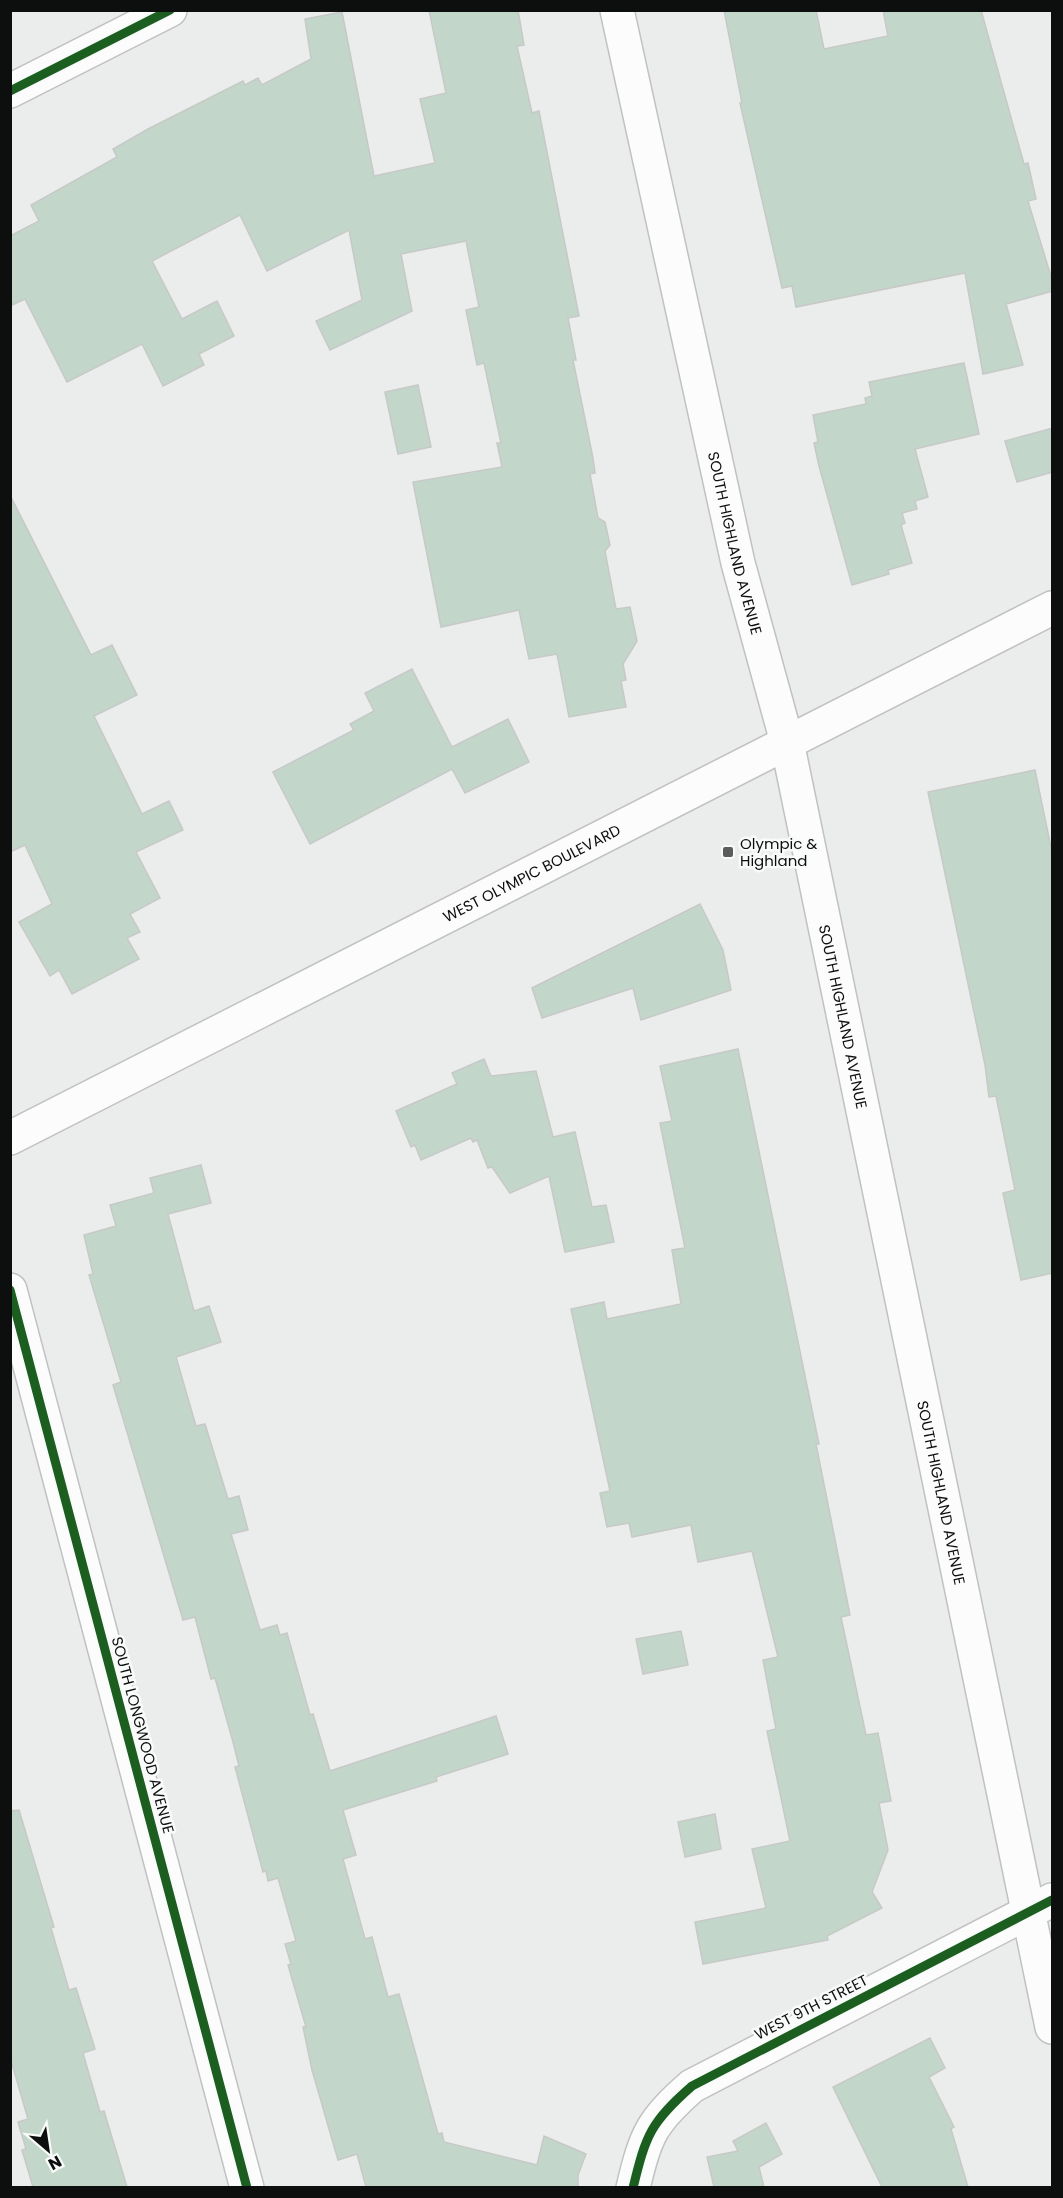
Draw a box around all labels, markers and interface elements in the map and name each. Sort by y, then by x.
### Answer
street label: SOUTH HIGHLAND AVENUE [703,450,768,637]
street label: WEST OLYMPIC BOULEVARD [439,819,624,927]
place label: Olympic & Highland [740,833,817,871]
marker: Olympic & Highland [721,845,735,859]
street label: SOUTH HIGHLAND AVENUE [814,923,873,1111]
street label: SOUTH HIGHLAND AVENUE [913,1399,971,1587]
street label: SOUTH LONGWOOD AVENUE [107,1634,179,1836]
street label: WEST 9TH STREET [751,1969,871,2045]
north arrow [18,2120,78,2180]
text: N [44,2150,66,2176]

